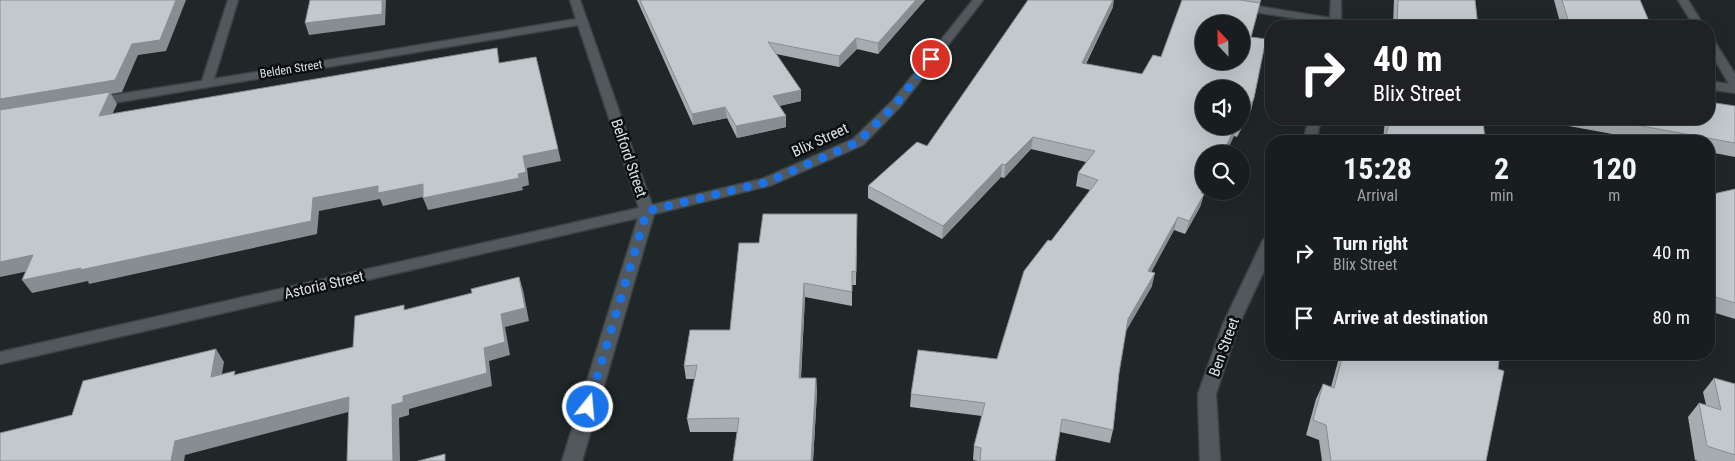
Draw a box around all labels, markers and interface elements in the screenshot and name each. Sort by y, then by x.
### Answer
north arrow [1195,15,1250,70]
map controls [1195,15,1250,200]
pin [910,38,952,80]
text: 40 m [1373,39,1442,80]
icon: right [1290,40,1355,105]
icon: arrive [917,45,945,73]
street label: Belden Street [259,57,324,81]
button: sound [1195,80,1250,135]
text: Blix Street [1373,81,1461,106]
street label: Belford Street [607,117,651,199]
street label: Blix Street [789,119,851,161]
button: search [1195,145,1250,200]
text: 15:28 [1343,151,1412,186]
text: 2 [1494,151,1509,186]
text: 120 [1591,151,1637,186]
text: Arrival [1357,186,1398,205]
text: min [1490,186,1513,205]
text: m [1608,186,1620,205]
text: Turn right [1333,232,1408,255]
icon: right [1290,239,1318,267]
text: 40 m [1653,241,1690,264]
text: Blix Street [1333,255,1397,274]
street label: Astoria Street [282,267,366,303]
icon: arrive [1290,304,1318,332]
text: Arrive at destination [1333,306,1488,329]
text: 80 m [1653,306,1690,329]
street label: Ben Street [1205,315,1243,379]
position arrow [561,380,613,432]

